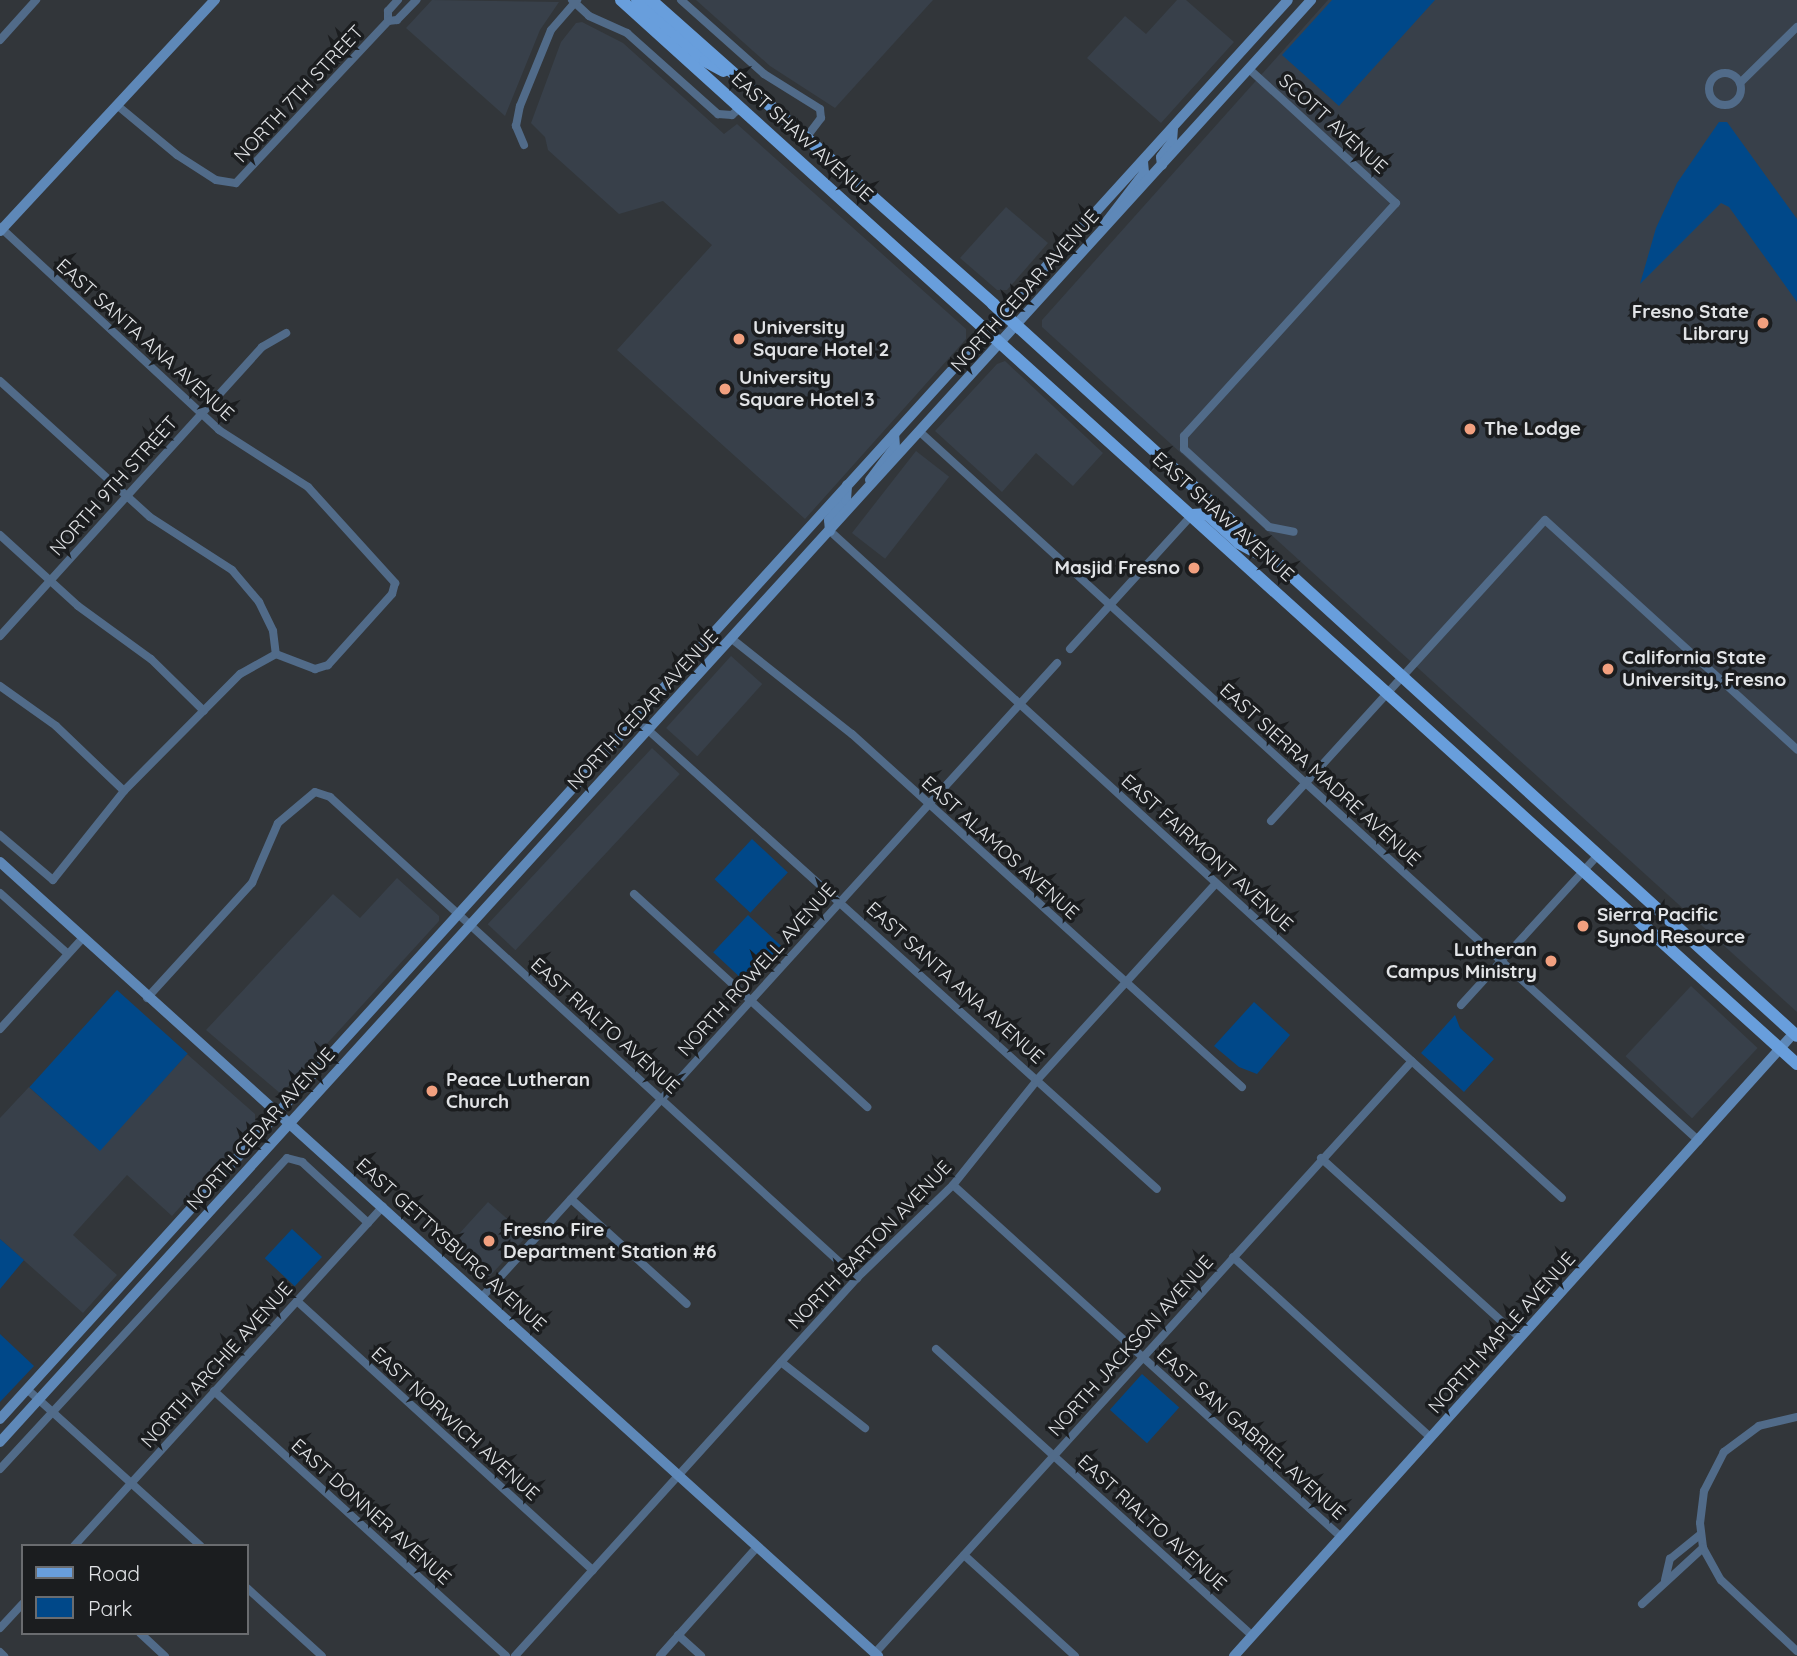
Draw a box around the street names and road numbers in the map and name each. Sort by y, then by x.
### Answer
street label: NORTH 7TH STREET [230,21,368,167]
street label: EAST SHAW AVENUE [727,68,877,206]
street label: SCOTT AVENUE [1274,69,1392,179]
street label: NORTH CEDAR AVENUE [946,205,1104,377]
street label: EAST SANTA ANA AVENUE [52,254,238,426]
street label: NORTH 9TH STREET [45,411,183,561]
street label: EAST SHAW AVENUE [1148,448,1298,586]
street label: NORTH CEDAR AVENUE [563,625,723,795]
street label: EAST SIERRA MADRE AVENUE [1215,679,1425,871]
street label: EAST FAIRMONT AVENUE [1116,770,1298,936]
street label: EAST ALAMOS AVENUE [917,771,1083,925]
street label: NORTH ROWELL AVENUE [673,879,841,1061]
street label: EAST SANTA ANA AVENUE [862,897,1048,1069]
street label: EAST RIALTO AVENUE [526,953,684,1099]
street label: NORTH CEDAR AVENUE [182,1043,340,1215]
street label: EAST GETTYSBURG AVENUE [351,1154,551,1336]
street label: NORTH BARTON AVENUE [784,1156,956,1334]
street label: NORTH MAPLE AVENUE [1424,1248,1580,1418]
street label: NORTH JACKSON AVENUE [1044,1251,1218,1441]
street label: NORTH ARCHIE AVENUE [137,1277,297,1453]
street label: EAST NORWICH AVENUE [366,1343,544,1505]
street label: EAST SAN GABRIEL AVENUE [1152,1343,1350,1525]
street label: EAST DONNER AVENUE [286,1434,456,1590]
street label: EAST RIALTO AVENUE [1073,1450,1231,1596]

